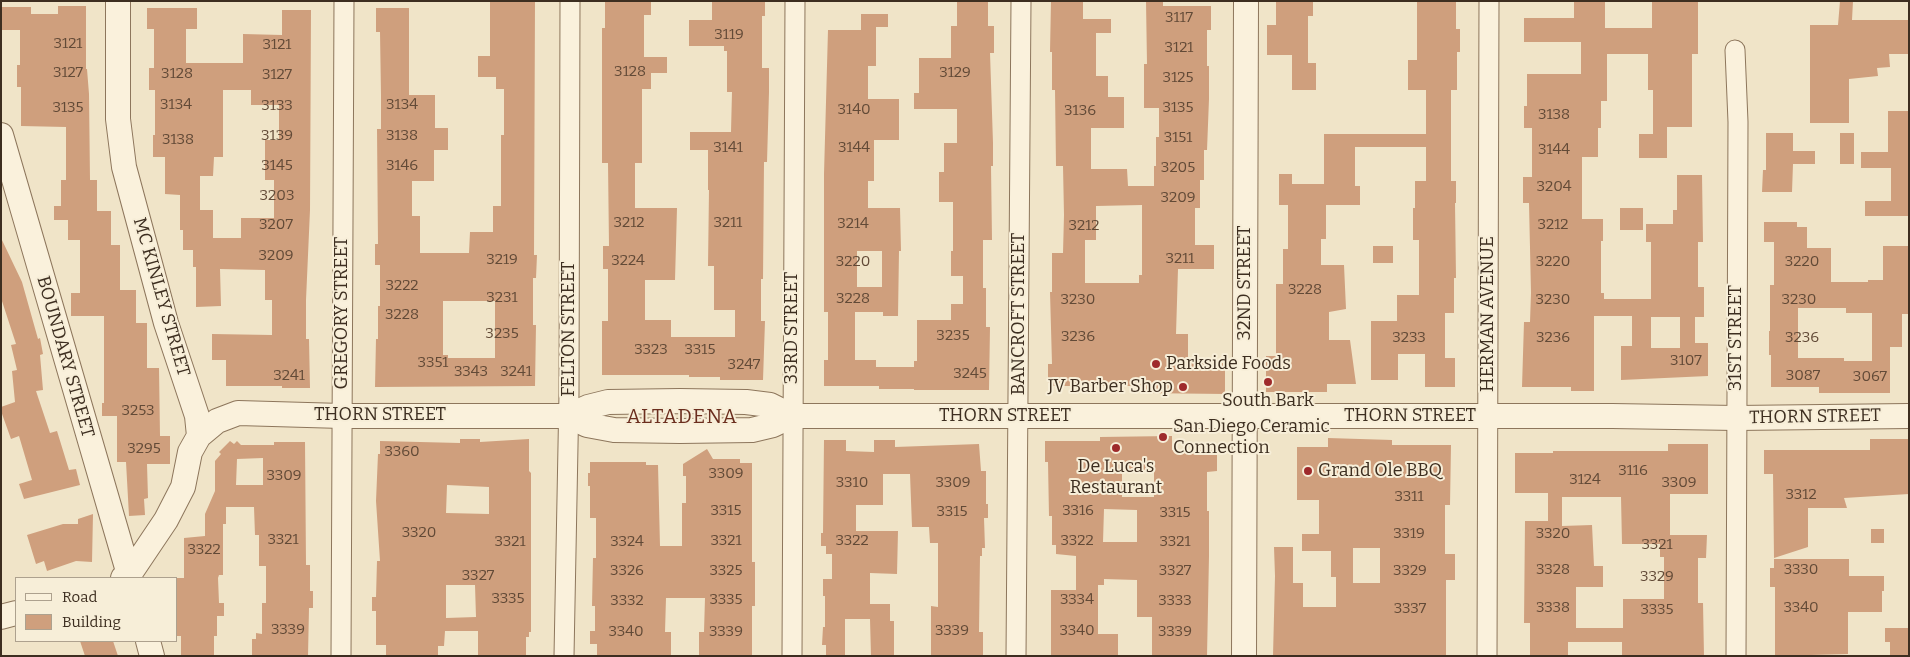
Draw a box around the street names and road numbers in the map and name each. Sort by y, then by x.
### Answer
street label: MC KINLEY STREET [128,215,194,379]
street label: 32ND STREET [1234,225,1256,341]
street label: BANCROFT STREET [1008,233,1030,395]
street label: HERMAN AVENUE [1477,236,1499,392]
street label: GREGORY STREET [331,237,353,389]
street label: FELTON STREET [558,261,580,397]
street label: 33RD STREET [781,272,803,384]
street label: BOUNDARY STREET [32,274,98,440]
street label: 31ST STREET [1725,285,1747,391]
street label: THORN STREET [314,404,446,426]
street label: THORN STREET [939,405,1071,427]
street label: THORN STREET [1344,405,1476,427]
street label: THORN STREET [1749,405,1881,429]

